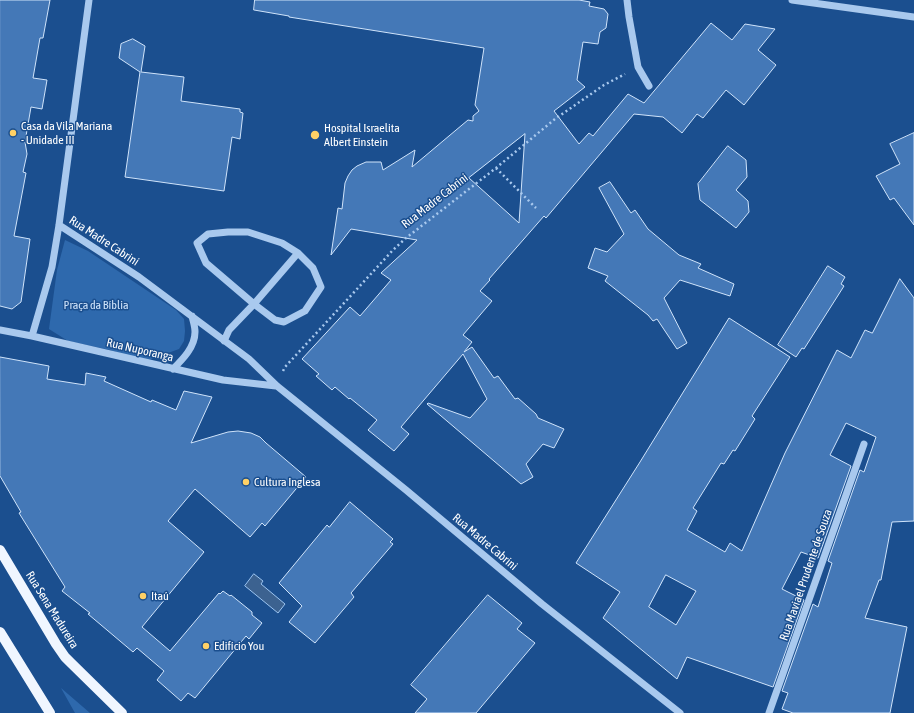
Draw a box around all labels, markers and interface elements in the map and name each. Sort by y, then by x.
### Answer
place label: Casa da Vila Mariana - Unidade III [21,119,112,147]
place label: Hospital Israelita Albert Einstein [324,121,400,149]
marker: Casa da Vila Mariana - Unidade III [8,128,18,138]
marker: Hospital Israelita Albert Einstein [309,129,321,141]
street label: Rua Madre Cabrini [399,171,471,231]
street label: Rua Madre Cabrini [66,213,142,269]
park label: Praça da Bíblia [64,298,128,312]
street label: Rua Nuporanga [105,335,175,365]
place label: Cultura Inglesa [254,475,321,489]
marker: Cultura Inglesa [241,477,251,487]
street label: Rua Maviael Prudente de Souza [777,507,835,643]
street label: Rua Madre Cabrini [450,511,520,573]
street label: Rua Sena Madureira [23,569,81,651]
place label: Itaú [151,589,169,603]
marker: Itaú [138,591,148,601]
place label: Edifício You [214,639,264,653]
marker: Edifício You [201,641,211,651]

